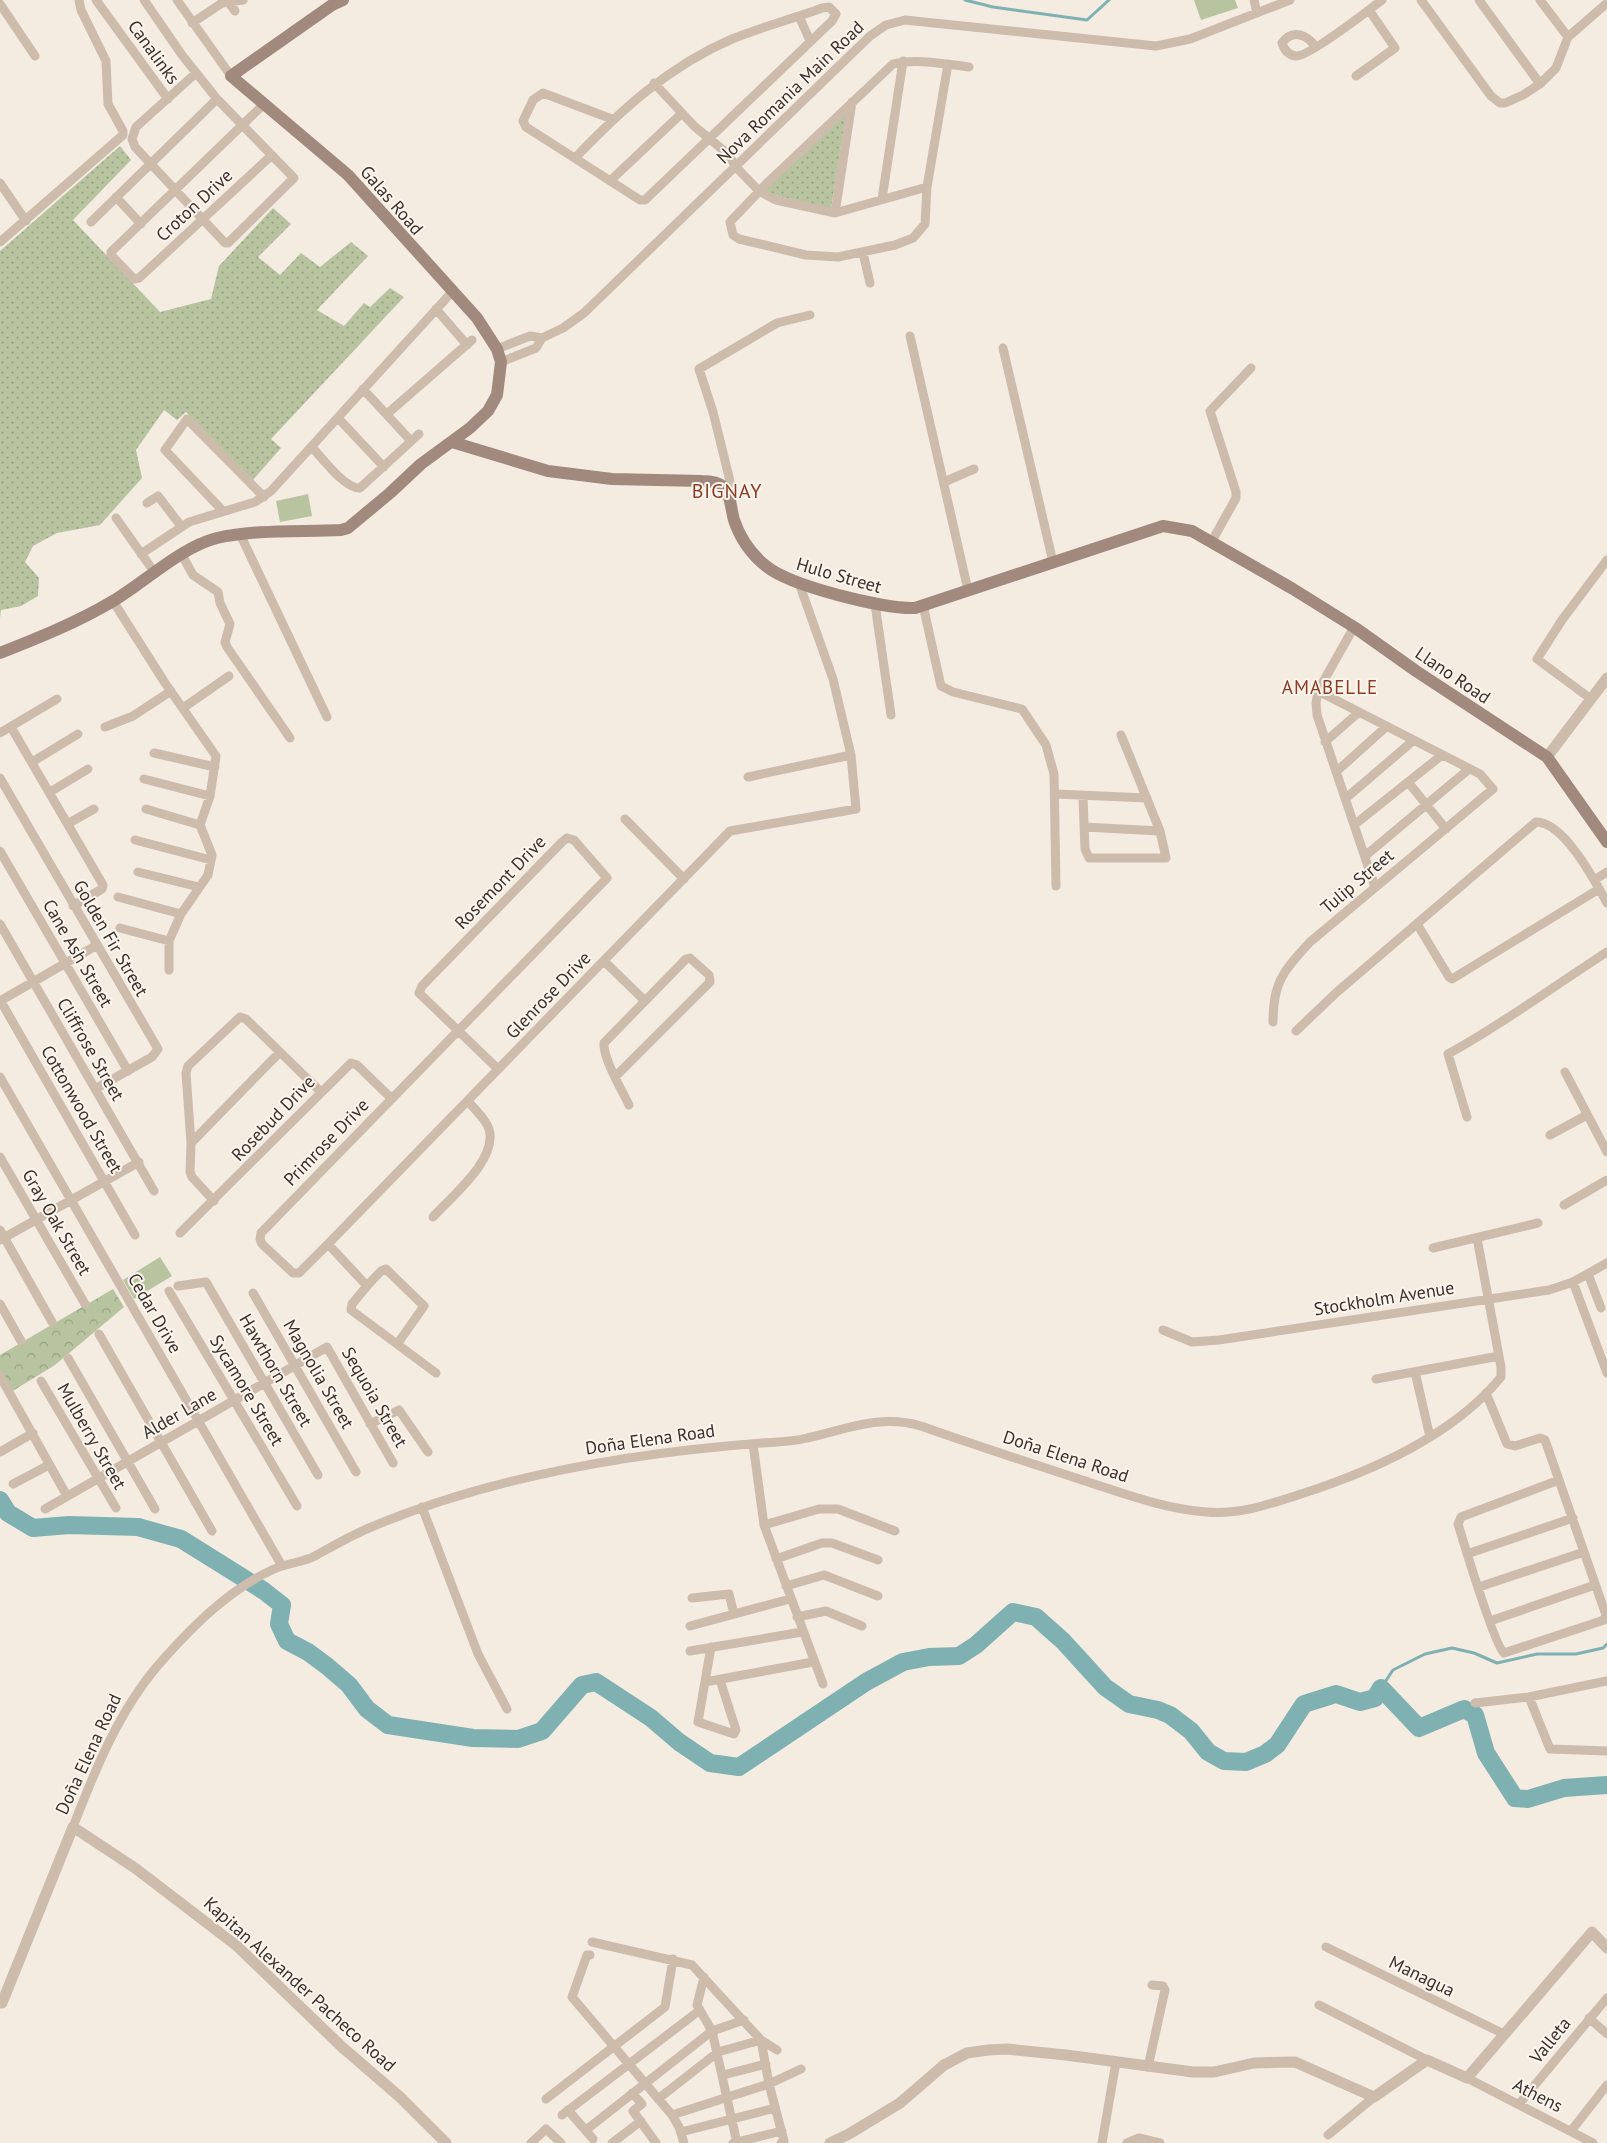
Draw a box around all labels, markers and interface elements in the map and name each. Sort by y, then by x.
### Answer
street label: Canalinks [123,15,185,89]
street label: Nova Romania Main Road [711,16,869,168]
street label: Galas Road [356,161,428,239]
street label: Croton Drive [151,164,237,246]
district label: BIGNAY [692,478,762,504]
street label: Hulo Street [794,552,884,598]
street label: Llano Road [1411,641,1495,709]
district label: AMABELLE [1282,675,1378,699]
street label: Rosemont Drive [449,830,551,934]
street label: Tulip Street [1316,844,1398,918]
street label: Golden Fir Street [68,876,154,1000]
street label: Cane Ash Street [38,895,118,1011]
street label: Glenrose Drive [501,946,595,1044]
street label: Cliffrose Street [52,993,130,1105]
street label: Cottonwood Street [36,1041,128,1177]
street label: Rosebud Drive [226,1070,320,1166]
street label: Primrose Drive [279,1093,373,1191]
street label: Gray Oak Street [17,1165,97,1279]
street label: Cedar Drive [123,1269,187,1357]
street label: Stockholm Avenue [1312,1276,1456,1320]
street label: Hawthorn Street [234,1309,318,1431]
street label: Magnolia Street [279,1315,359,1433]
street label: Sycamore Street [205,1330,289,1450]
street label: Sequoia Street [337,1343,413,1451]
street label: Mulberry Street [52,1379,132,1493]
street label: Alder Lane [138,1382,220,1444]
street label: Doña Elena Road [584,1419,716,1459]
street label: Doña Elena Road [1000,1425,1132,1487]
street label: Doña Elena Road [50,1690,126,1818]
street label: Kapitan Alexander Pacheco Road [199,1892,401,2076]
street label: Managua [1385,1950,1459,2002]
street label: Valleta [1524,2012,1576,2069]
street label: Athens [1509,2073,1567,2117]

